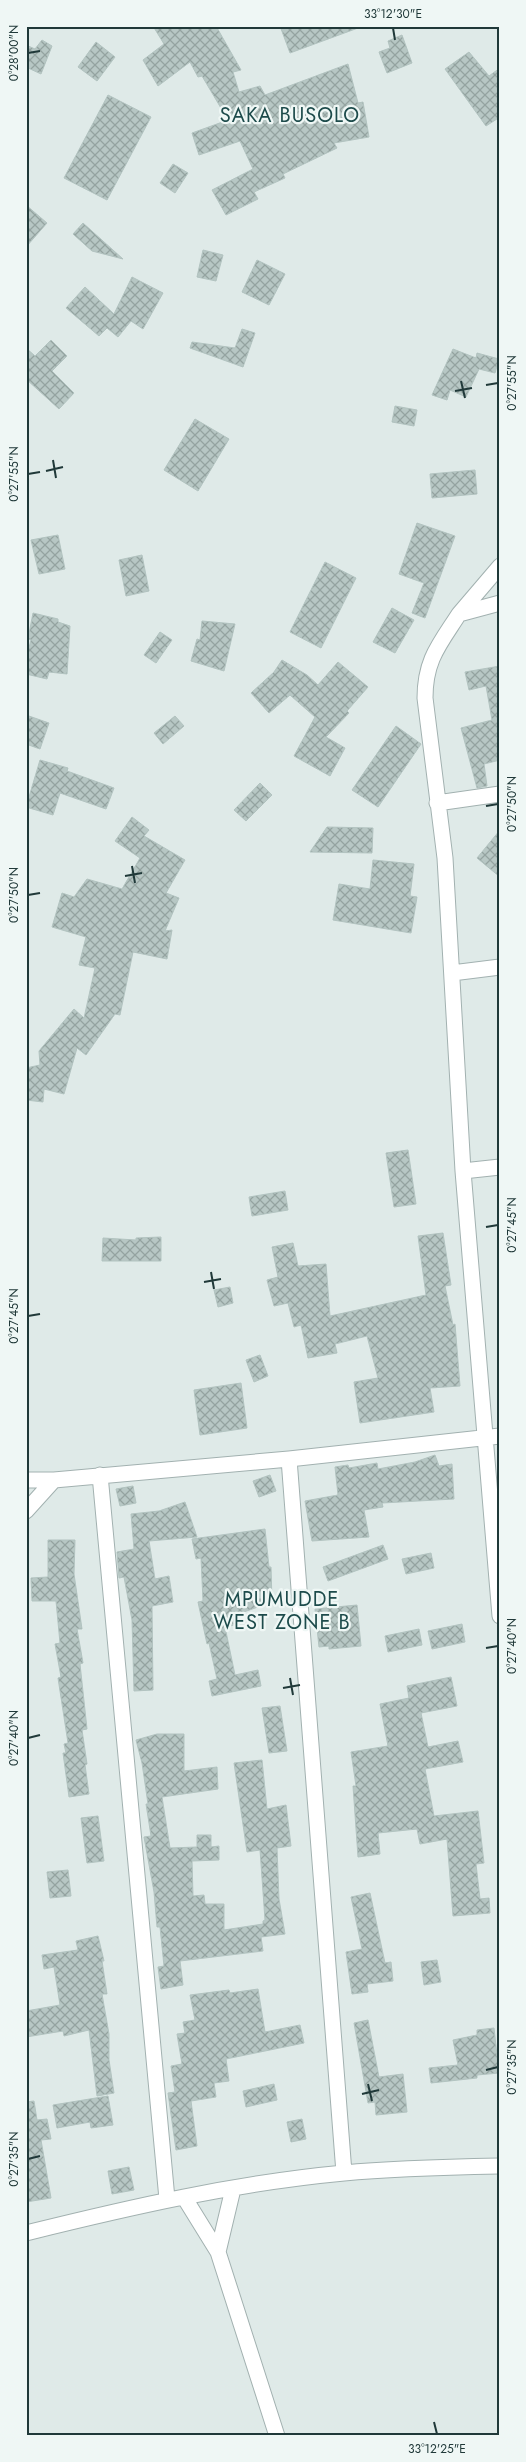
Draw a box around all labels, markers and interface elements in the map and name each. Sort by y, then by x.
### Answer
text: 33°12'30"E [364,5,422,23]
text: 0°28'00"N [5,25,23,81]
district label: SAKA BUSOLO [220,101,360,130]
text: 0°27'55"N [503,355,521,411]
text: 0°27'55"N [5,446,23,502]
text: 0°27'50"N [503,776,521,832]
text: 0°27'50"N [5,867,23,923]
text: 0°27'45"N [503,1197,521,1253]
text: 0°27'45"N [5,1288,23,1344]
district label: MPUMUDDE WEST ZONE B [213,1585,351,1637]
text: 0°27'40"N [503,1618,521,1674]
text: 0°27'40"N [5,1710,23,1766]
text: 0°27'35"N [503,2039,521,2095]
text: 0°27'35"N [5,2131,23,2187]
text: 33°12'25"E [408,2440,466,2458]

